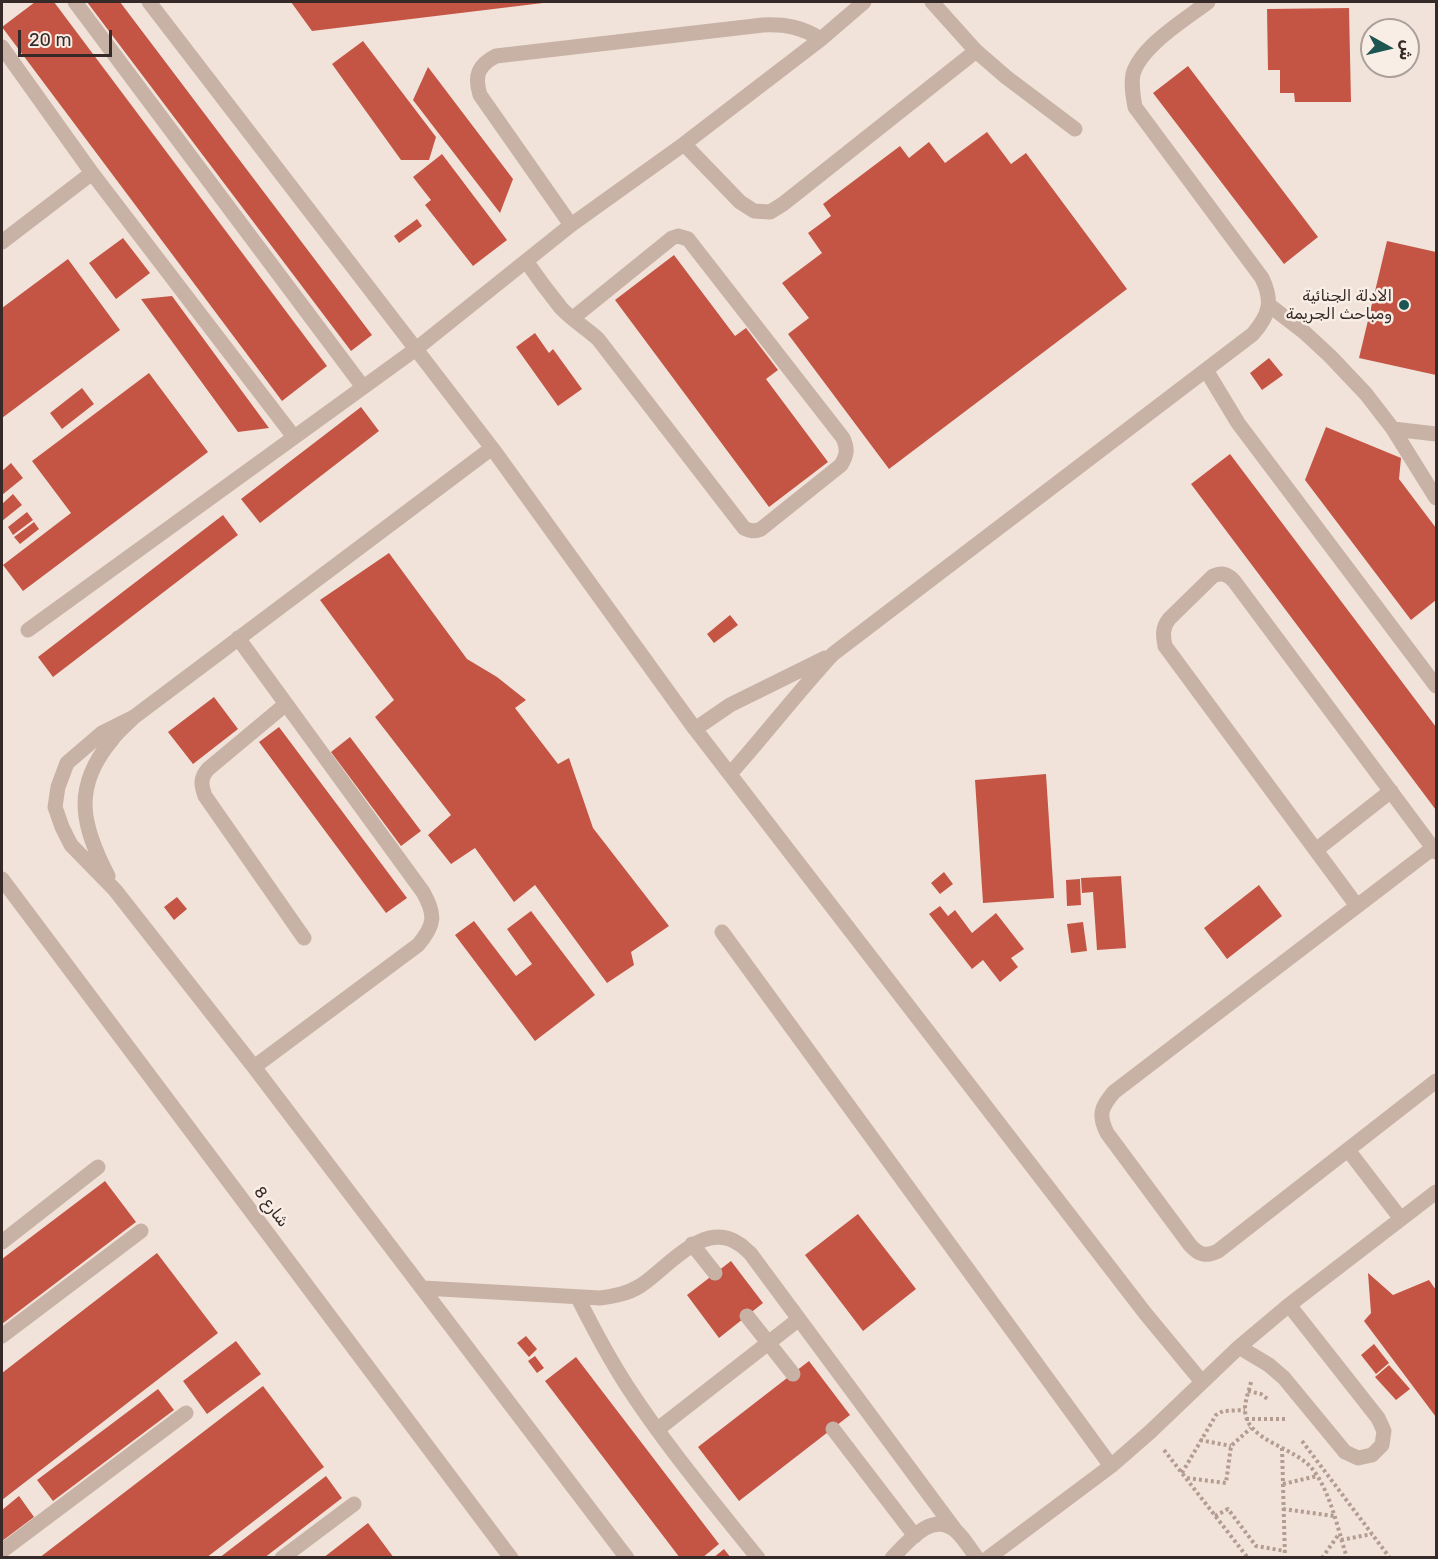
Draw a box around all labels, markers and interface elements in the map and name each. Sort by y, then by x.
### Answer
scale bar [21,18,116,56]
north arrow [1360,18,1420,78]
text: 20 m [29,29,71,51]
text: ش [1396,39,1417,62]
place label: الادلة الجنائية ومباحث الجريمة [1286,286,1392,324]
marker: الادلة الجنائية ومباحث الجريمة [1397,298,1411,312]
street label: شارع 8 [249,1183,293,1231]

